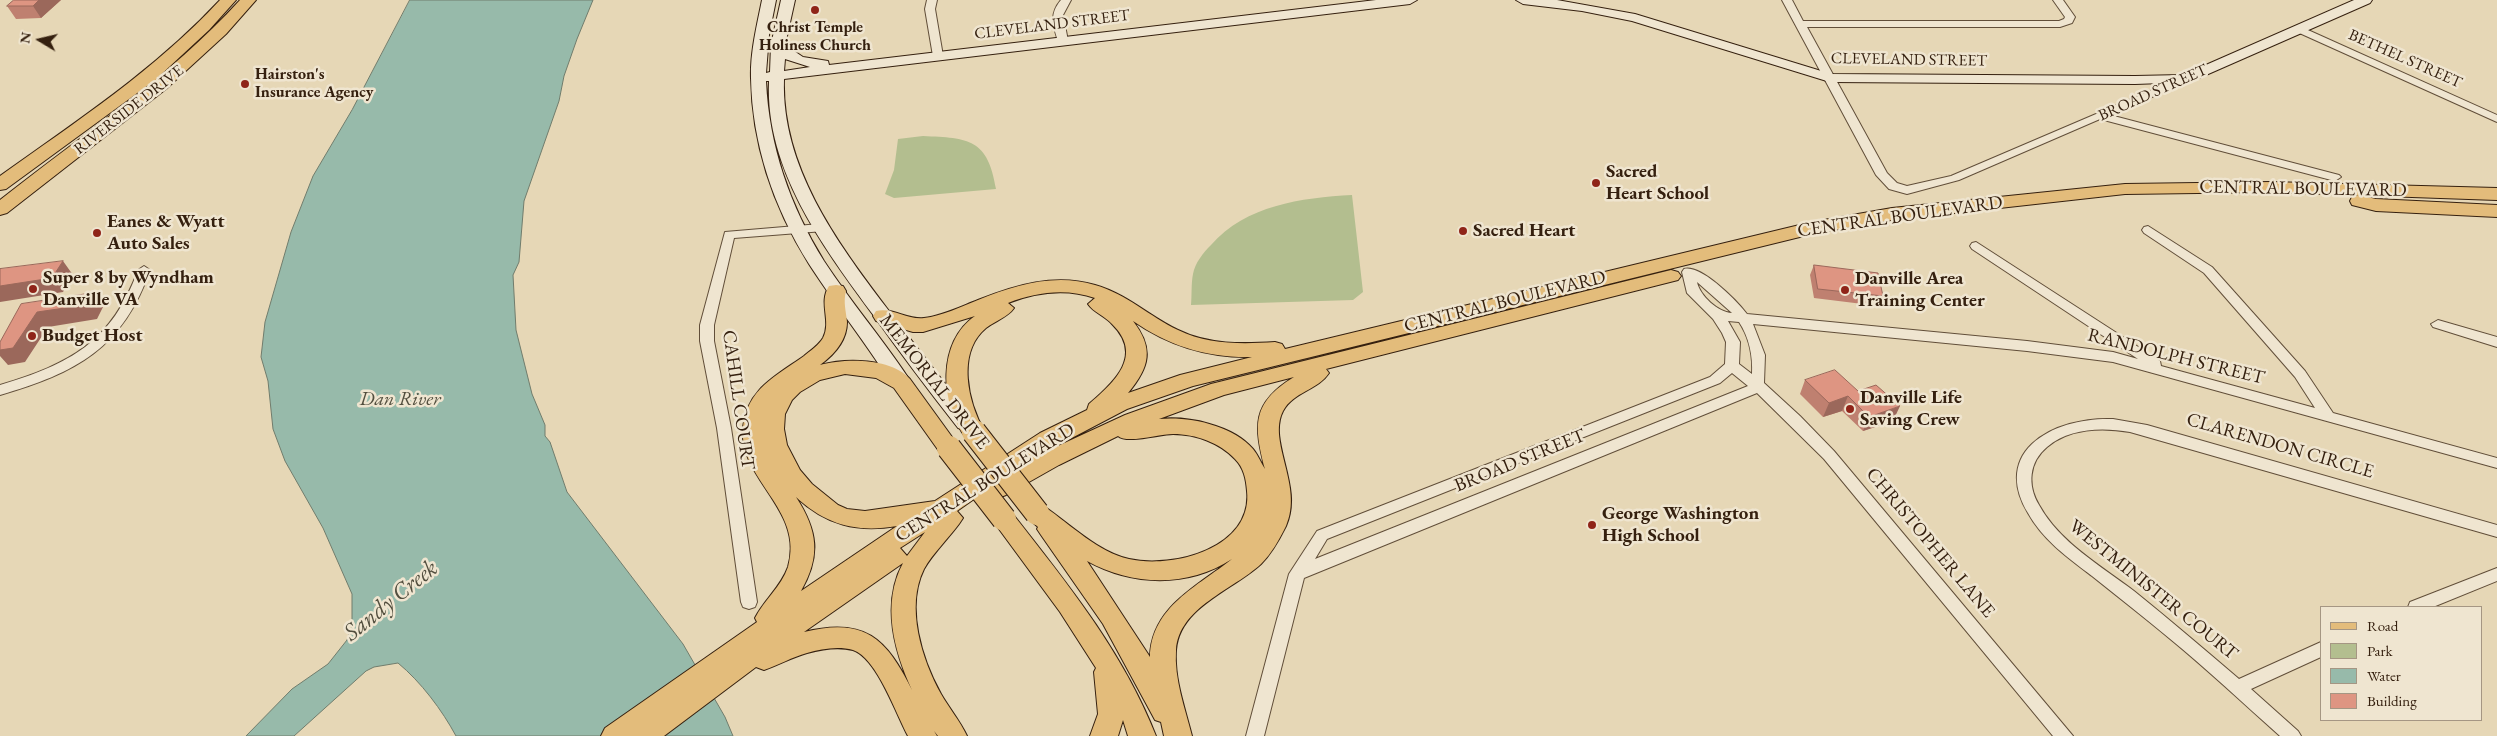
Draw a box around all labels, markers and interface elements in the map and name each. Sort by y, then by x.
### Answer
marker: Christ Temple Holiness Church [809,4,821,16]
street label: CLEVELAND STREET [973,6,1131,44]
north arrow [15,15,65,65]
place label: Christ Temple Holiness Church [759,18,871,56]
street label: BETHEL STREET [2345,25,2465,93]
text: N [15,31,35,45]
street label: CLEVELAND STREET [1831,49,1987,71]
street label: BROAD STREET [2096,60,2210,126]
street label: RIVERSIDE DRIVE [70,61,188,159]
place label: Hairston's Insurance Agency [255,65,373,103]
marker: Hairston's Insurance Agency [239,78,251,90]
place label: Sacred Heart School [1606,161,1709,205]
street label: CENTRAL BOULEVARD [2199,176,2407,202]
marker: Sacred Heart School [1590,177,1602,189]
street label: CENTRAL BOULEVARD [1796,191,2004,243]
place label: Eanes & Wyatt Auto Sales [107,211,225,255]
place label: Sacred Heart [1473,220,1575,242]
marker: Sacred Heart [1457,225,1469,237]
marker: Eanes & Wyatt Auto Sales [91,227,103,239]
street label: CENTRAL BOULEVARD [1402,266,1608,338]
place label: Super 8 by Wyndham Danville VA [43,267,214,311]
place label: Danville Area Training Center [1855,268,1985,312]
marker: Super 8 by Wyndham Danville VA [27,283,39,295]
marker: Danville Area Training Center [1839,284,1851,296]
street label: MEMORIAL DRIVE [874,310,994,454]
street label: RANDOLPH STREET [2085,324,2267,390]
place label: Budget Host [42,325,143,347]
street label: CAHILL COURT [717,329,759,471]
marker: Budget Host [26,330,38,342]
place label: Danville Life Saving Crew [1860,387,1962,431]
water label: Dan River [359,388,441,412]
marker: Danville Life Saving Crew [1844,403,1856,415]
street label: CLARENDON CIRCLE [2184,408,2376,484]
street label: CENTRAL BOULEVARD [891,418,1079,548]
street label: BROAD STREET [1451,424,1589,498]
street label: CHRISTOPHER LANE [1861,463,1999,623]
place label: George Washington High School [1602,503,1759,547]
street label: WESTMINISTER COURT [2064,515,2242,665]
marker: George Washington High School [1586,519,1598,531]
water label: Sandy Creek [338,554,444,648]
legend [2320,606,2482,721]
text: Road [2367,616,2398,635]
text: Park [2367,641,2393,660]
text: Water [2367,666,2401,685]
text: Building [2367,691,2417,710]

